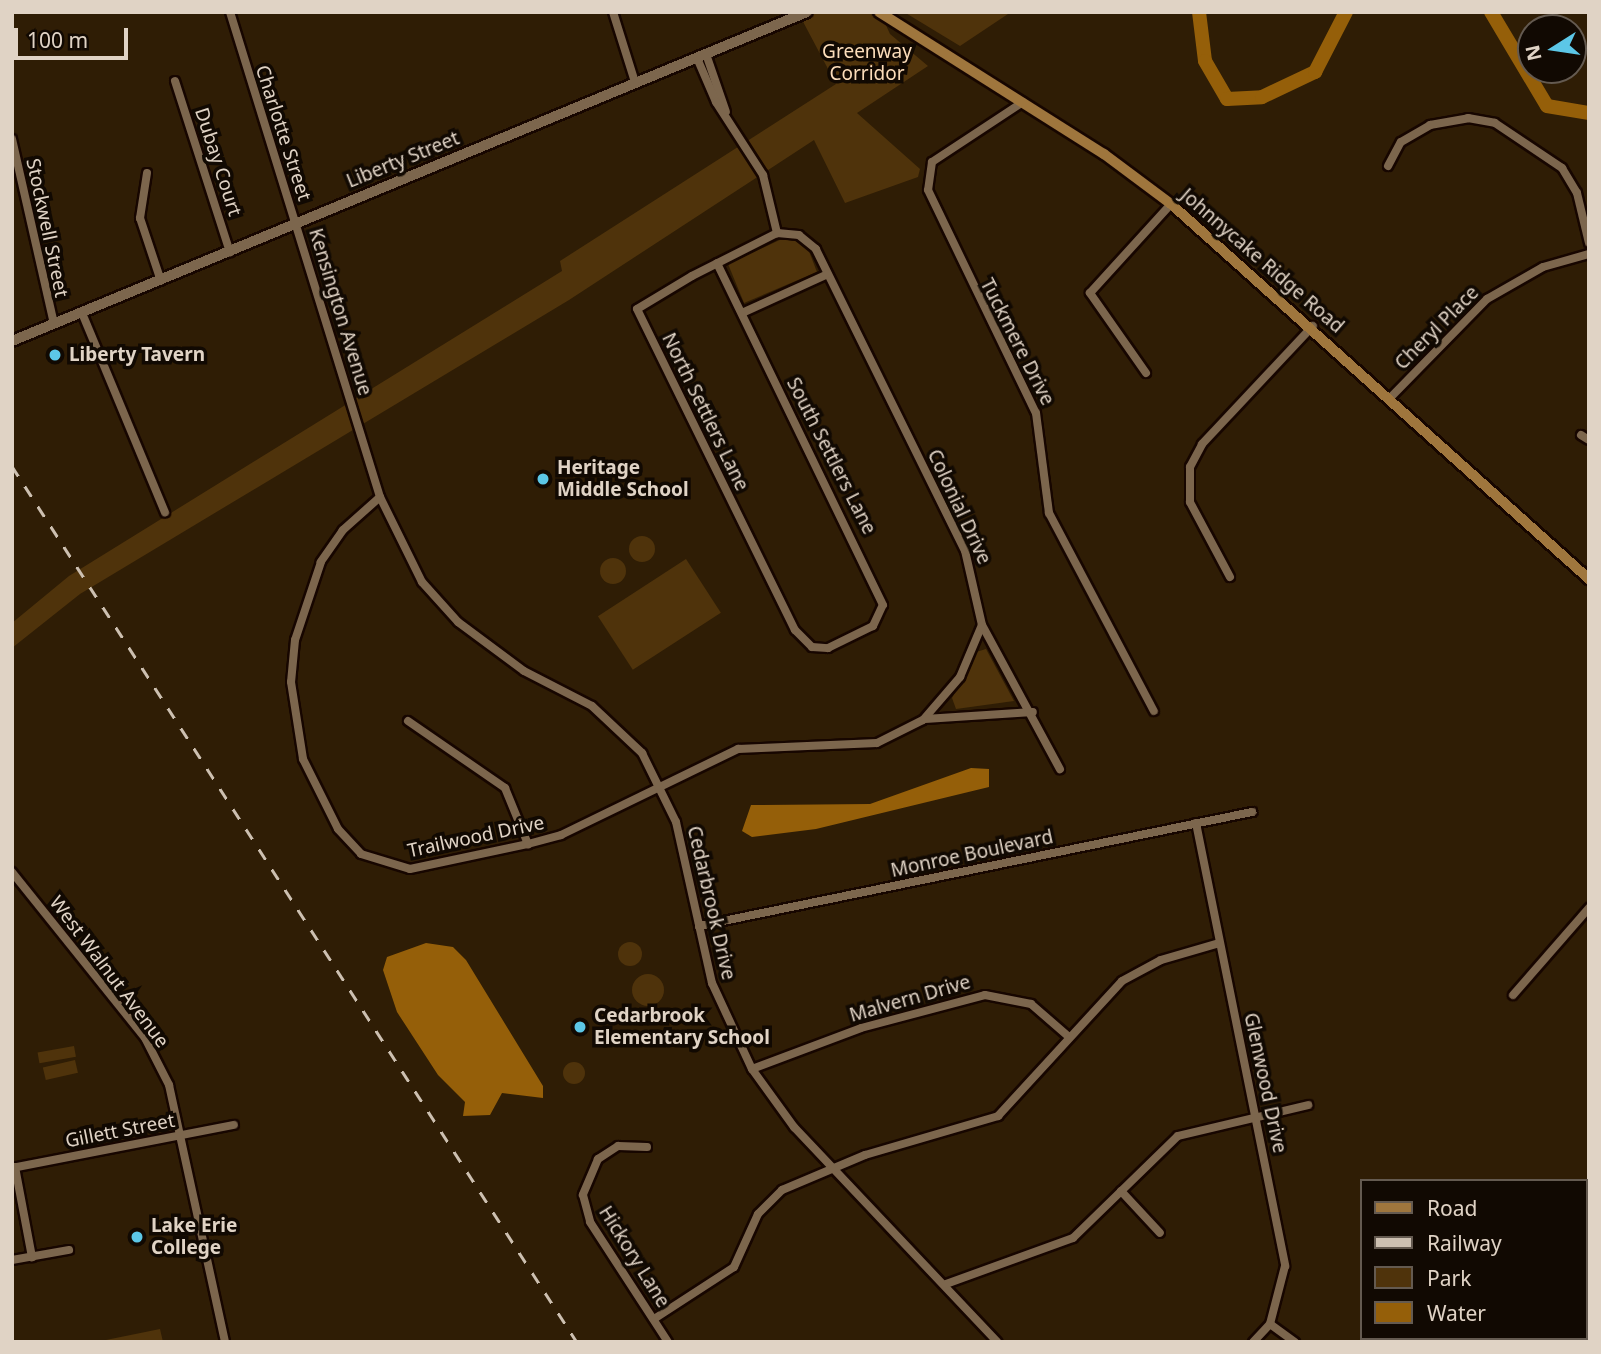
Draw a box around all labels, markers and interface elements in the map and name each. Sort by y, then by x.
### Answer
scale bar [18,14,131,58]
north arrow [1517,14,1587,84]
text: 100 m [27,26,88,54]
park label: Greenway Corridor [822,41,912,85]
text: N [1519,43,1548,63]
street label: Charlotte Street [250,62,316,204]
street label: Dubay Court [190,105,246,219]
street label: Liberty Street [343,127,463,193]
street label: Stockwell Street [21,156,73,300]
street label: Johnnycake Ridge Road [1176,184,1348,338]
street label: Kensington Avenue [304,226,376,398]
street label: Tuckmere Drive [975,275,1059,409]
street label: Cheryl Place [1390,281,1484,375]
street label: North Settlers Lane [657,329,753,495]
place label: Liberty Tavern [69,344,205,366]
marker: Liberty Tavern [47,347,63,363]
street label: South Settlers Lane [782,374,880,538]
street label: Colonial Drive [922,446,996,568]
place label: Heritage Middle School [557,457,689,501]
marker: Heritage Middle School [535,471,551,487]
street label: Trailwood Drive [406,811,546,863]
street label: Cedarbrook Drive [682,824,740,982]
street label: Monroe Boulevard [889,826,1055,882]
street label: West Walnut Avenue [45,892,173,1052]
street label: Malvern Drive [847,971,973,1027]
place label: Cedarbrook Elementary School [594,1005,770,1049]
street label: Glenwood Drive [1239,1011,1291,1155]
marker: Cedarbrook Elementary School [572,1019,588,1035]
street label: Gillett Street [63,1109,177,1153]
legend [1360,1179,1587,1340]
text: Road [1427,1194,1477,1222]
street label: Hickory Lane [594,1202,674,1312]
place label: Lake Erie College [151,1215,237,1259]
marker: Lake Erie College [129,1229,145,1245]
text: Railway [1427,1229,1502,1257]
text: Park [1427,1264,1471,1292]
text: Water [1427,1299,1486,1327]

